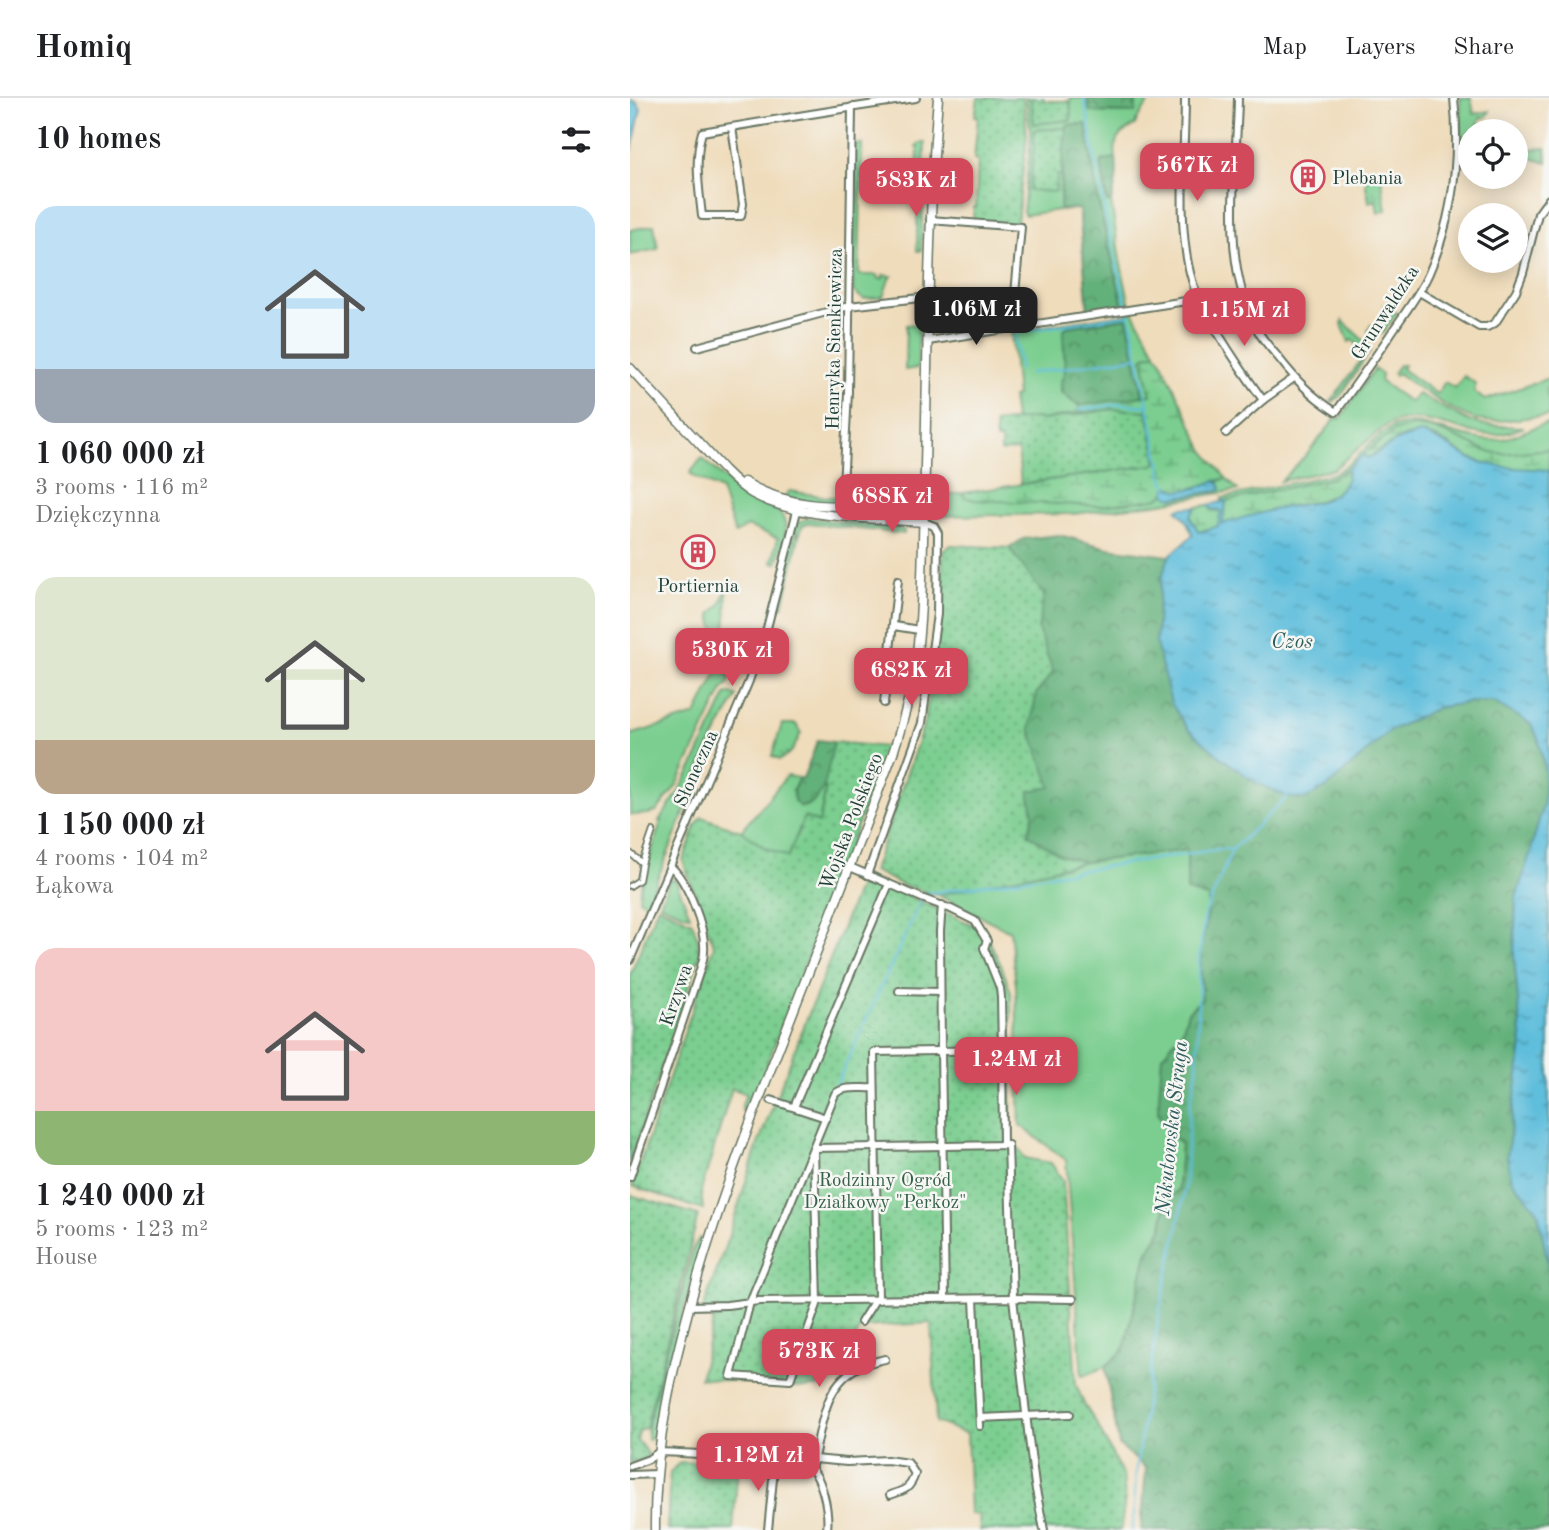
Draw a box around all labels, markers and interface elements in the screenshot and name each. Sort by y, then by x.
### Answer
text: Homiq [35,32,132,65]
text: Map [1263,36,1307,60]
text: Layers [1345,36,1415,60]
text: Share [1453,36,1514,60]
map controls [1458,119,1528,273]
button: locate [1458,119,1528,189]
icon: filters [557,121,595,159]
text: 10 homes [35,125,161,155]
pin: 567K zł [1132,144,1262,203]
text: 567K zł [1156,154,1238,177]
pin: 583K zł [851,158,981,218]
building icon: Plebania [1289,158,1327,196]
text: 583K zł [875,169,957,192]
place label: Plebania [1332,170,1403,189]
button: layers [1458,203,1528,273]
street label: Henryka Sienkiewicza [824,247,847,430]
icon: home [252,251,378,377]
street label: Grunwaldzka [1349,262,1424,364]
pin: 1.06M zł [904,288,1048,347]
pin: 1.15M zł [1172,288,1316,348]
text: 1.06M zł [930,298,1022,321]
text: 1.15M zł [1198,299,1290,322]
text: 1 060 000 zł [35,440,205,470]
pin: 688K zł [827,474,957,534]
text: 3 rooms · 116 m² [35,476,208,499]
text: 688K zł [851,485,933,508]
text: Dziękczynna [35,504,160,527]
building icon: Portiernia [679,533,717,571]
place label: Portiernia [657,578,740,597]
icon: home [252,622,378,748]
pin: 530K zł [667,628,797,688]
water label: Czos [1271,632,1313,653]
text: 530K zł [691,639,773,662]
pin: 682K zł [846,648,976,708]
text: 682K zł [870,659,952,682]
street label: Słoneczna [672,727,723,810]
street label: Wojska Polskiego [817,751,887,893]
text: 1 150 000 zł [35,811,205,841]
text: 4 rooms · 104 m² [35,847,208,870]
text: Łąkowa [35,875,114,898]
street label: Krzywa [658,962,697,1029]
icon: home [252,993,378,1119]
pin: 1.24M zł [944,1038,1088,1097]
water label: Nikutowska Struga [1153,1040,1192,1218]
text: 1.24M zł [970,1048,1062,1071]
park label: Rodzinny Ogród Działkowy "Perkoz" [803,1172,967,1213]
text: 1 240 000 zł [35,1182,205,1212]
text: 5 rooms · 123 m² [35,1218,208,1241]
text: House [35,1246,97,1269]
pin: 573K zł [754,1330,884,1389]
text: 573K zł [778,1340,860,1363]
pin: 1.12M zł [686,1434,830,1493]
text: 1.12M zł [712,1444,804,1467]

